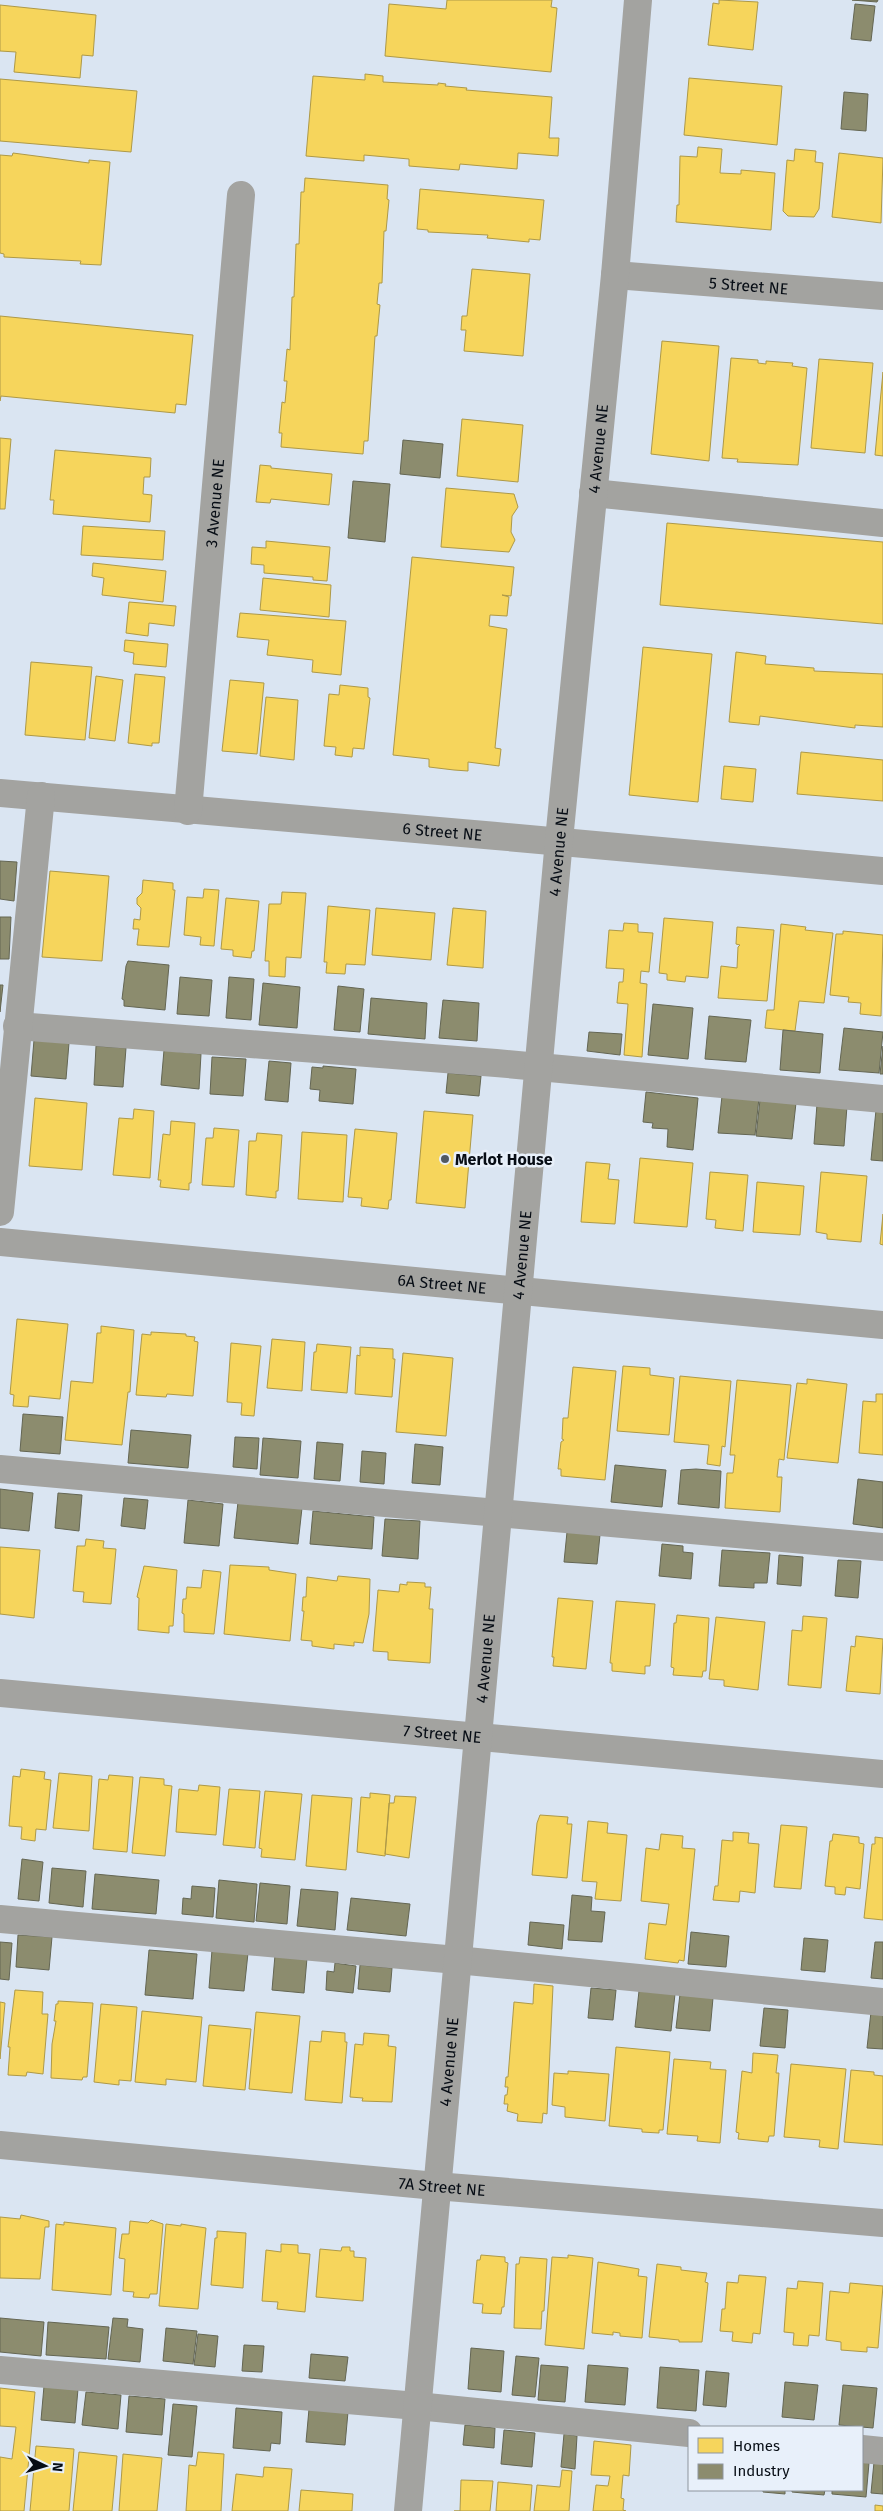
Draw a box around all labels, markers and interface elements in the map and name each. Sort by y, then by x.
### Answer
street label: 5 Street NE [708,273,789,298]
street label: 4 Avenue NE [584,403,612,494]
street label: 3 Avenue NE [201,458,228,548]
street label: 4 Avenue NE [544,806,572,897]
street label: 6 Street NE [402,818,483,844]
place label: Merlot House [455,1150,553,1169]
marker: Merlot House [439,1153,451,1165]
street label: 4 Avenue NE [508,1210,535,1301]
street label: 6A Street NE [397,1270,487,1297]
street label: 4 Avenue NE [472,1613,499,1704]
street label: 7 Street NE [402,1721,482,1747]
street label: 4 Avenue NE [435,2016,462,2107]
street label: 7A Street NE [398,2173,486,2200]
legend [688,2426,863,2491]
text: Homes [733,2437,780,2455]
north arrow [20,2441,70,2491]
text: N [49,2462,66,2472]
text: Industry [733,2462,790,2480]

